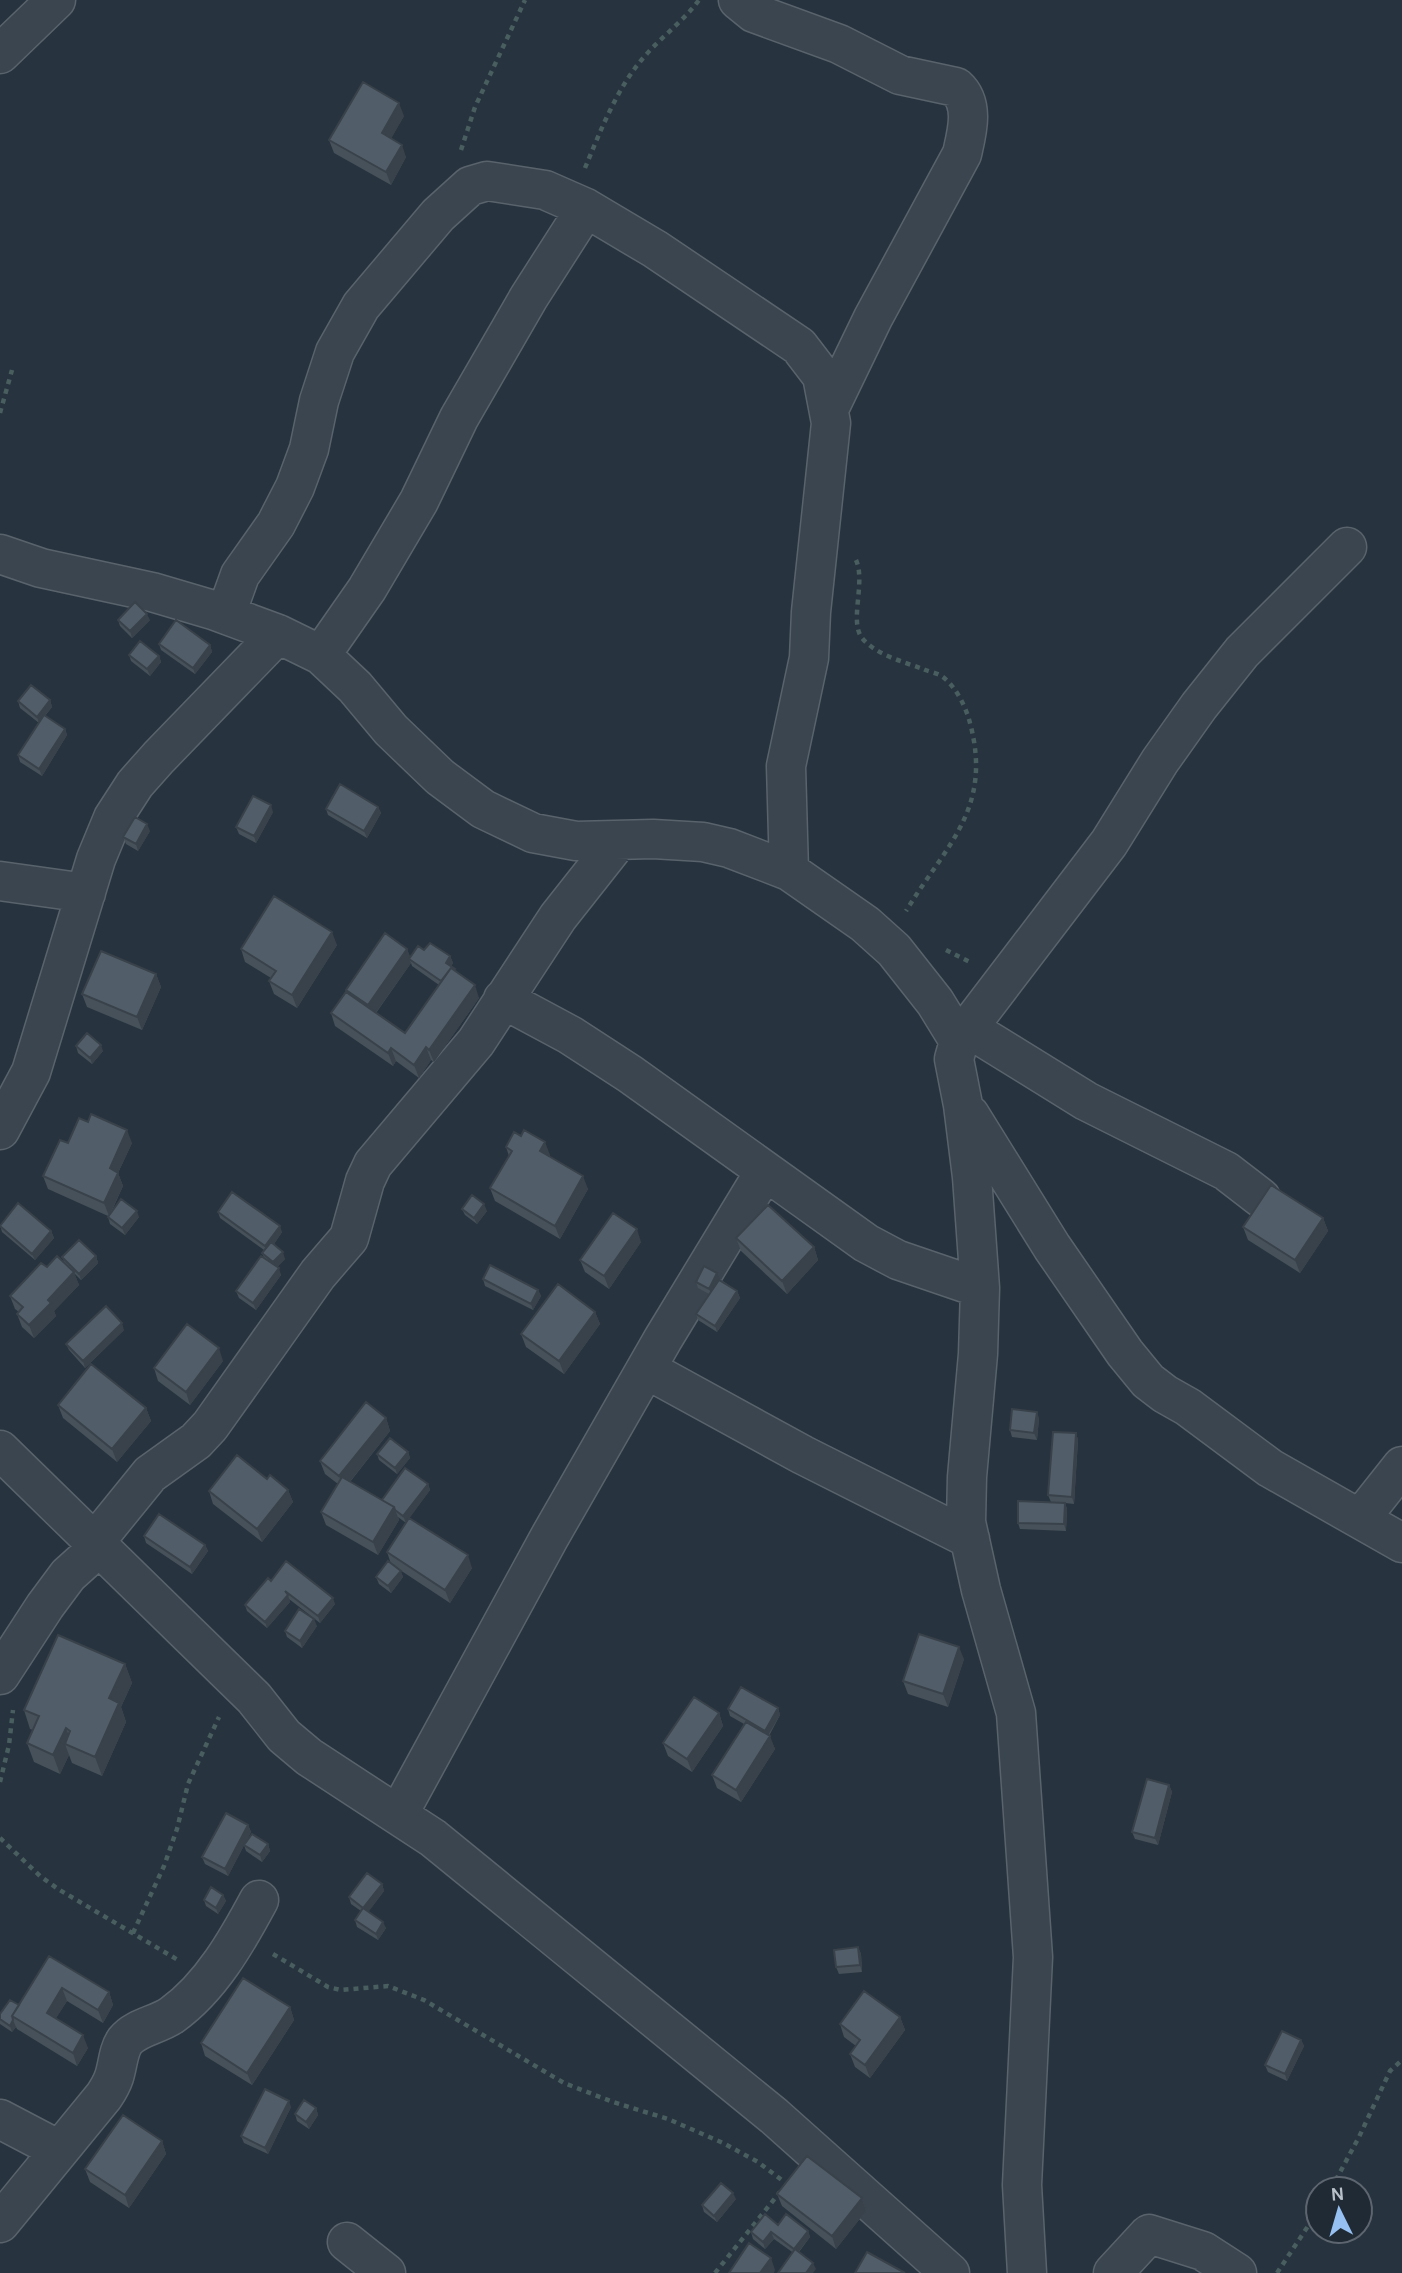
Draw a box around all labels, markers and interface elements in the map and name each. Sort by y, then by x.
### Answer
north arrow [1304,2175,1374,2245]
text: N [1330,2183,1345,2206]

